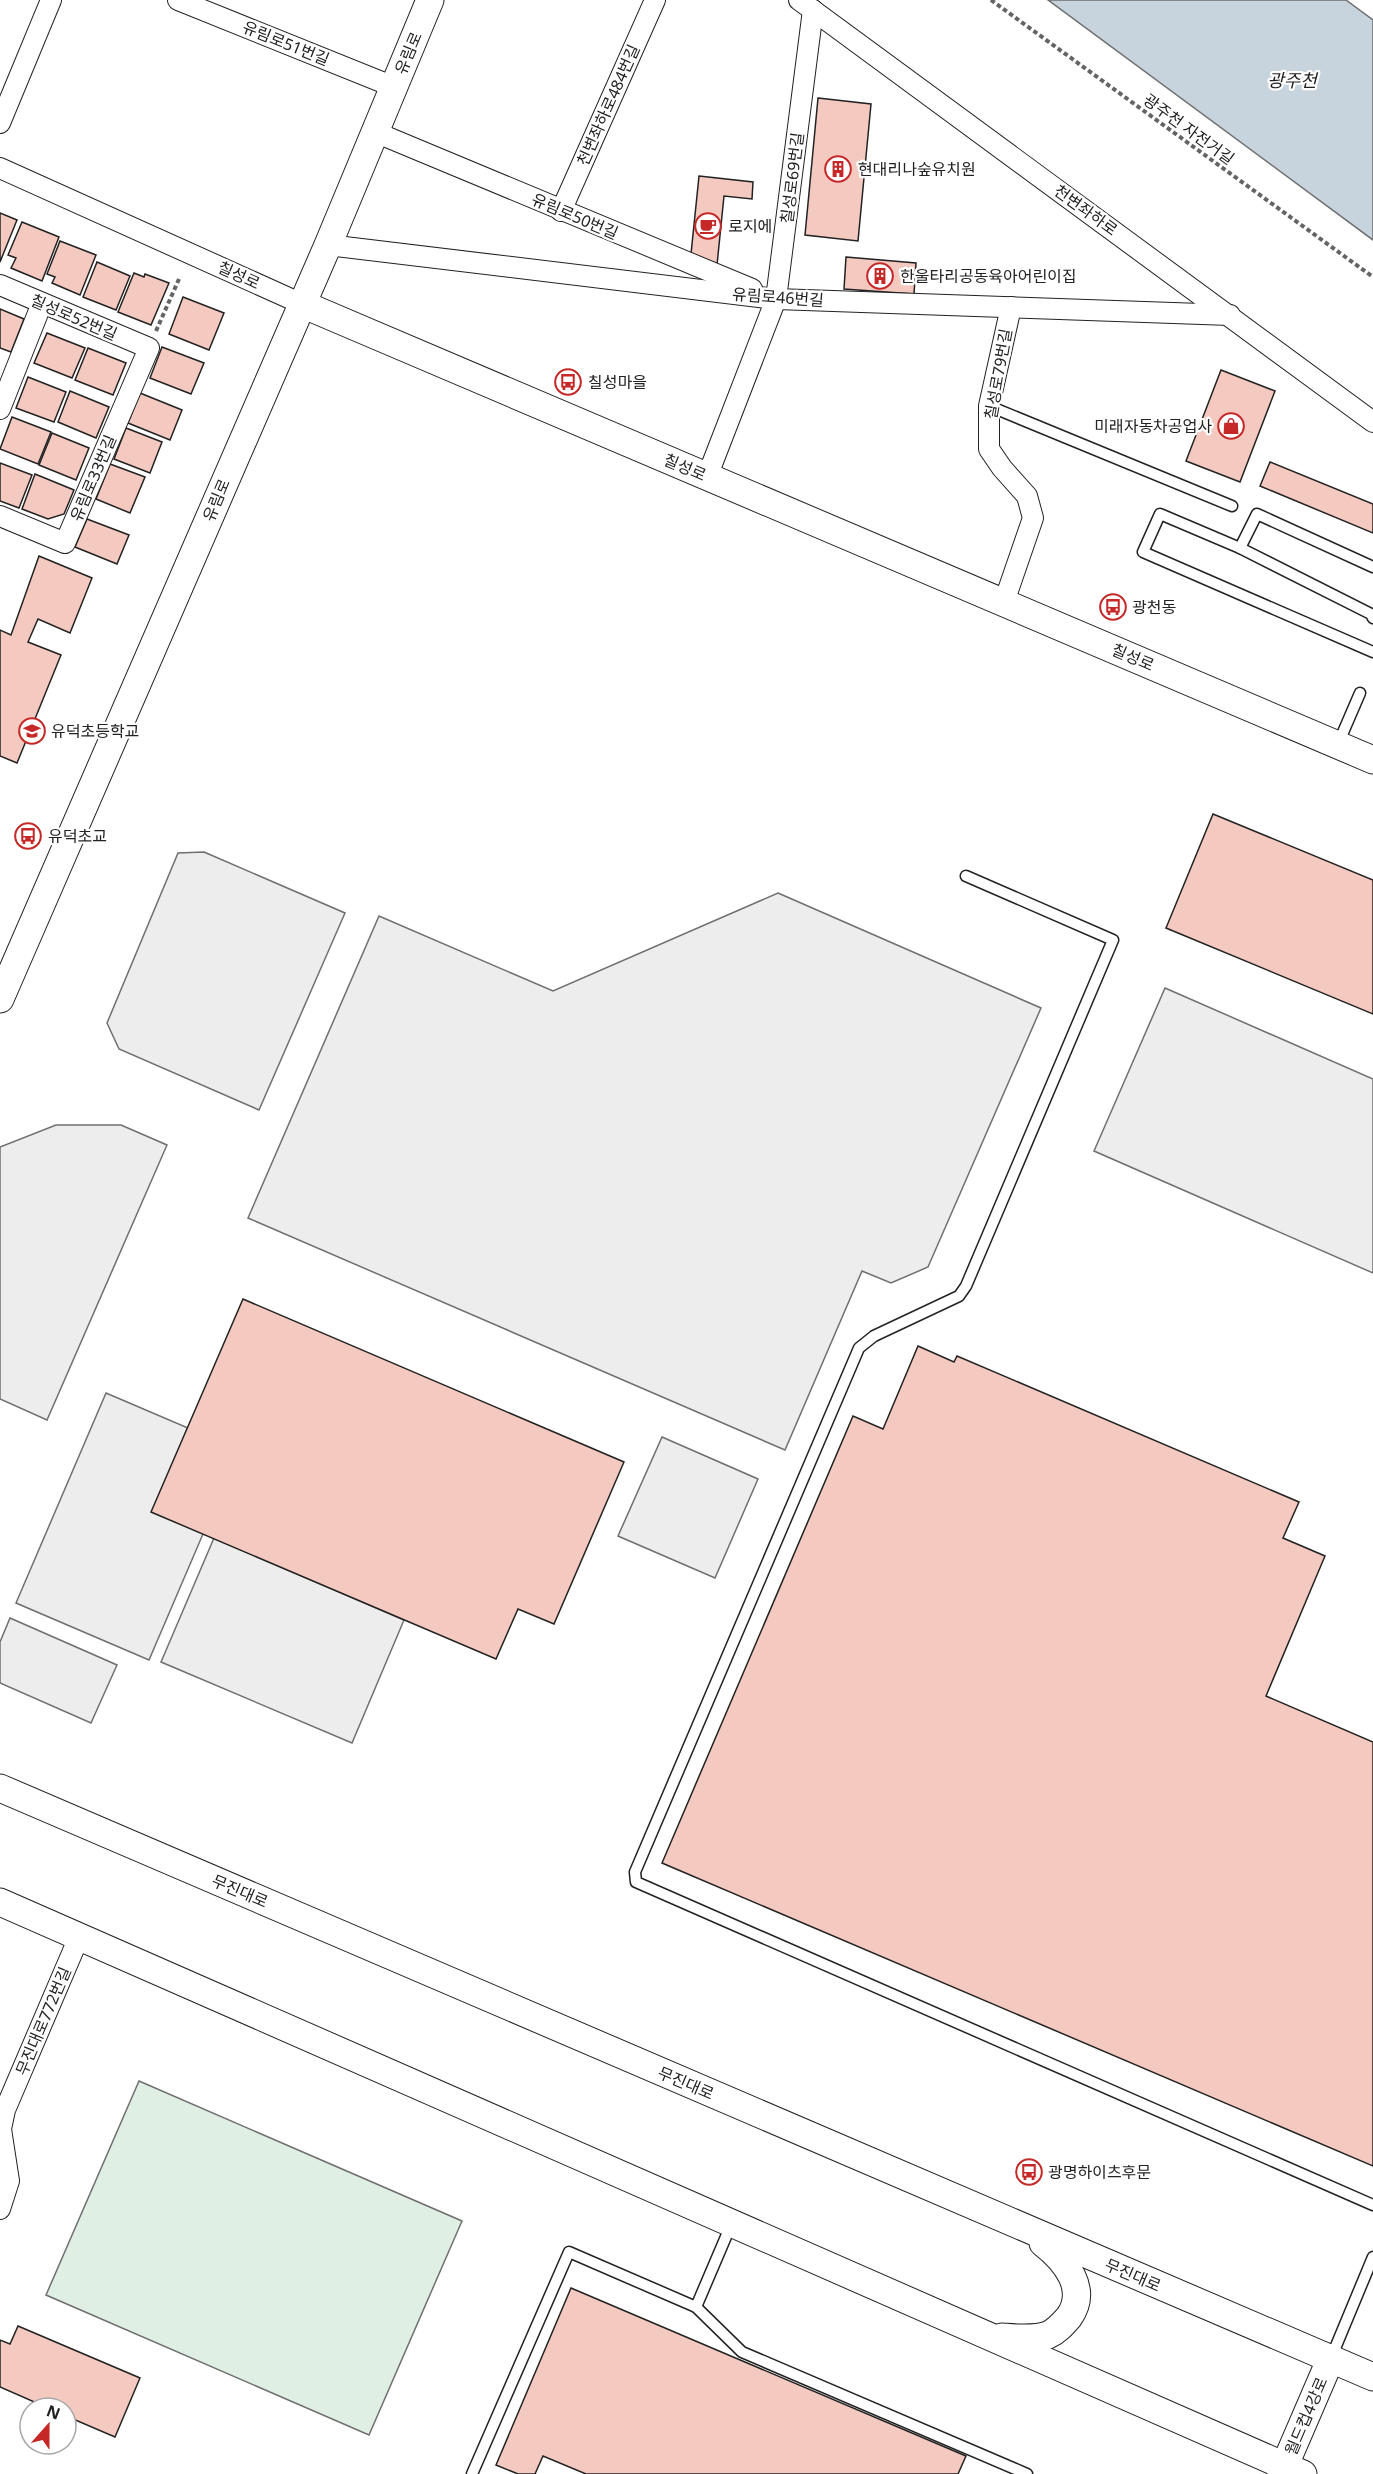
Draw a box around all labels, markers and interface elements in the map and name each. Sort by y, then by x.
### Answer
street label: 유림로51번길 [239,16,333,70]
street label: 유림로 [389,28,427,78]
street label: 천변좌하로484번길 [571,41,645,169]
water label: 광주천 [1267,68,1319,92]
street label: 광주천 자전거길 [1139,89,1239,169]
street label: 칠성로69번길 [775,131,809,225]
building icon: 현대리나숲유치원 [823,154,853,184]
place label: 현대리나숲유치원 [858,158,976,180]
street label: 천변좌하로 [1050,179,1122,241]
street label: 유림로50번길 [528,188,622,244]
cafe icon: 로지에 [693,211,723,241]
place label: 로지에 [728,215,772,237]
street label: 칠성로 [214,256,264,294]
building icon: 한울타리공동육아어린이집 [865,261,895,291]
place label: 한울타리공동육아어린이집 [900,265,1077,287]
street label: 유림로46번길 [731,283,825,311]
street label: 칠성로52번길 [27,289,121,345]
street label: 칠성로79번길 [979,327,1017,421]
bus stop icon: 칠성마을 [553,367,583,397]
place label: 칠성마을 [588,371,647,393]
shop icon: 미래자동차공업사 [1216,411,1246,441]
place label: 미래자동차공업사 [1094,415,1212,437]
street label: 유림로33번길 [65,431,121,525]
street label: 칠성로 [660,448,710,486]
street label: 유림로 [197,475,235,525]
bus stop icon: 광천동 [1098,592,1128,622]
place label: 광천동 [1132,596,1176,618]
street label: 칠성로 [1108,638,1158,676]
school or university icon: 유덕초등학교 [17,716,47,746]
place label: 유덕초등학교 [51,720,139,742]
bus stop icon: 유덕초교 [13,821,43,851]
place label: 유덕초교 [48,825,107,847]
street label: 무진대로 [209,1869,272,1913]
street label: 무진대로772번길 [10,1963,76,2079]
street label: 무진대로 [655,2061,718,2105]
bus stop icon: 광명하이츠후문 [1014,2157,1044,2187]
place label: 광명하이츠후문 [1048,2161,1151,2183]
street label: 무진대로 [1102,2253,1165,2297]
street label: 월드컵4강로 [1280,2373,1332,2458]
north arrow [18,2396,78,2456]
text: N [43,2399,63,2425]

